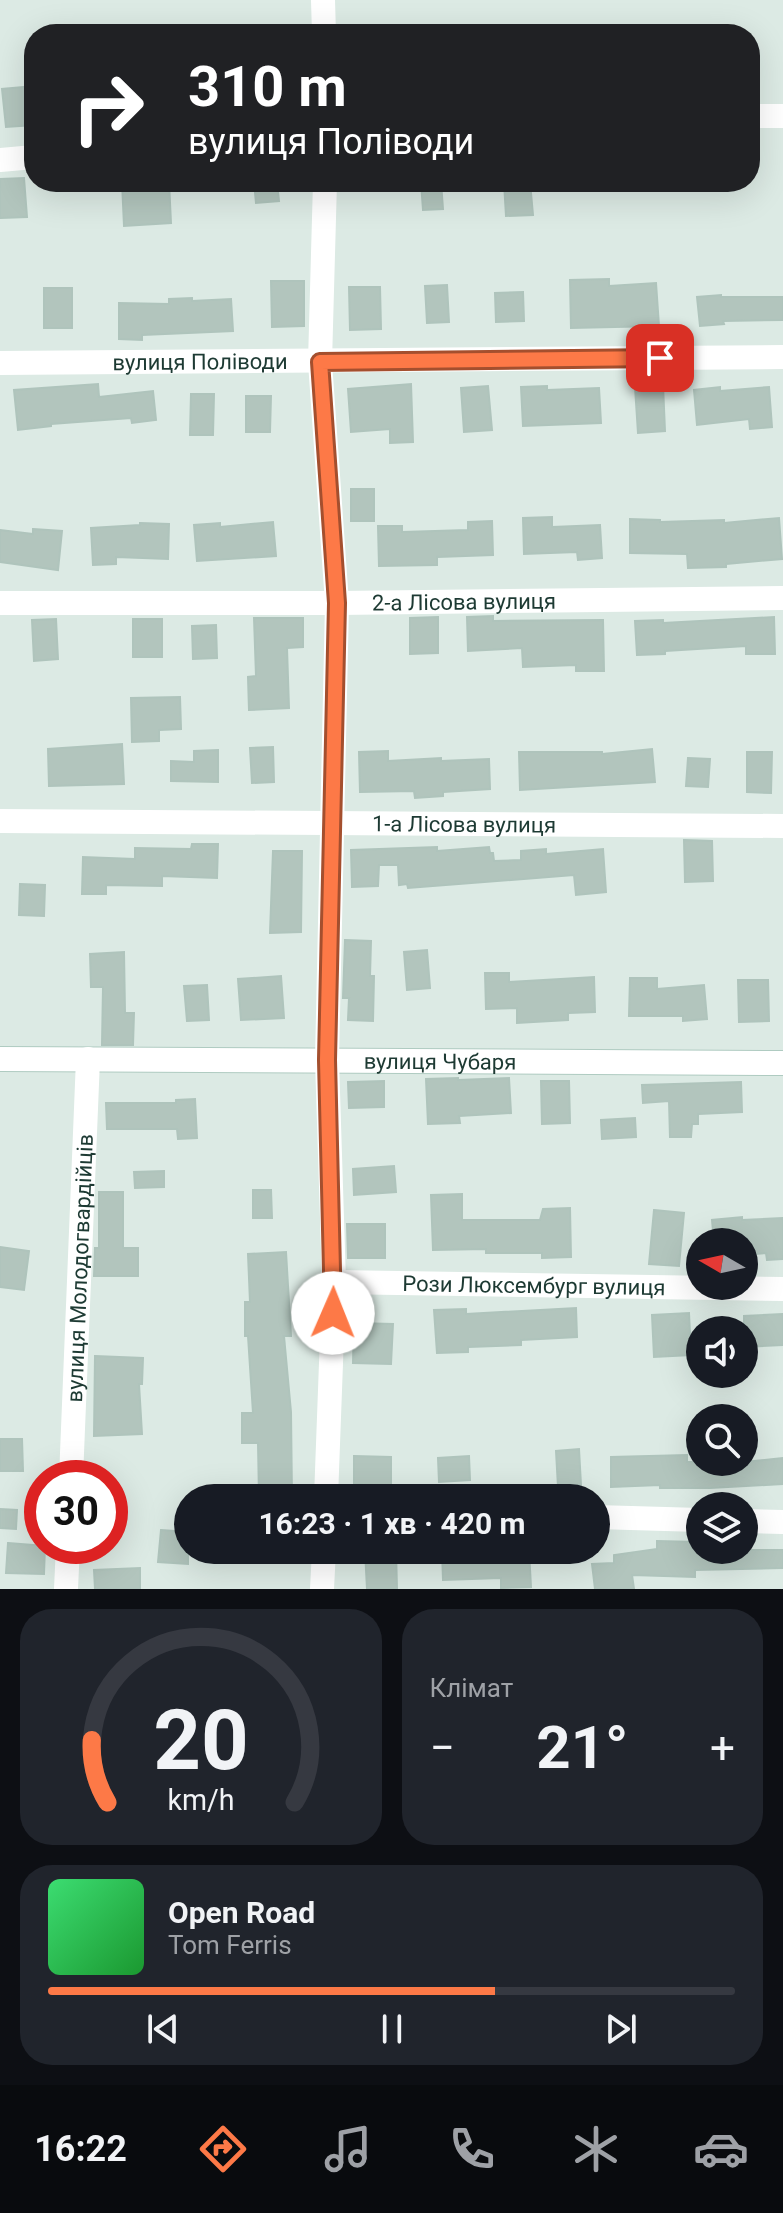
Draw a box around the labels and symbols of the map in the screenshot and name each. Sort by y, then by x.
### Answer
pin [626,324,694,392]
street label: вулиця Поліводи [112,349,288,375]
street label: 2-а Лісова вулиця [372,589,556,616]
street label: 1-а Лісова вулиця [372,811,556,838]
street label: вулиця Чубаря [364,1049,516,1075]
street label: вулиця Молодогвардійців [62,1133,98,1403]
north arrow [686,1228,758,1300]
position arrow [291,1271,375,1355]
street label: Рози Люксембург вулиця [402,1271,666,1300]
speed limit sign: 30 [24,1460,128,1564]

